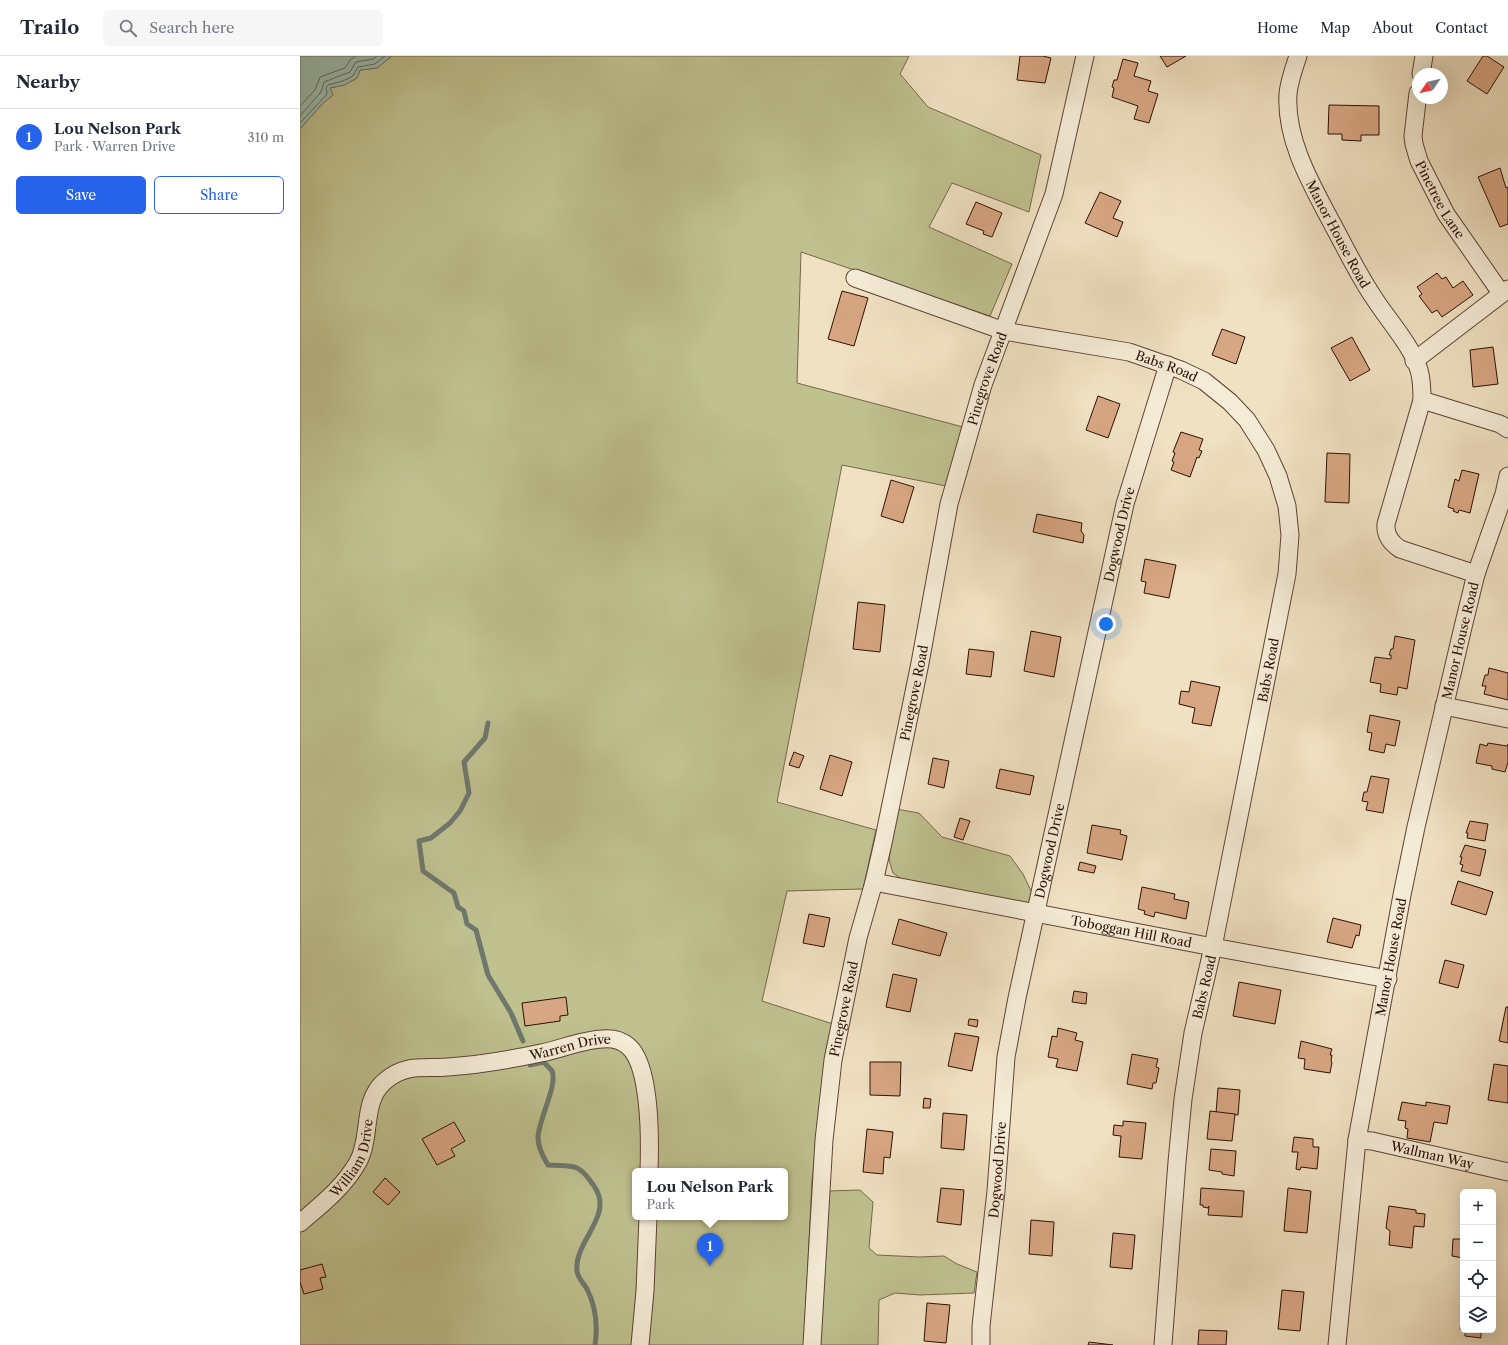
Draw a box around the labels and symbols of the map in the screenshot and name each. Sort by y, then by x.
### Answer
north arrow [1412,68,1448,104]
street label: Pinetree Lane [1412,158,1468,241]
street label: Manor House Road [1303,177,1374,291]
street label: Pinegrove Road [964,330,1010,427]
street label: Babs Road [1134,347,1200,385]
street label: Dogwood Drive [1100,485,1138,583]
street label: Manor House Road [1438,580,1482,701]
your location [1096,614,1116,634]
street label: Babs Road [1254,636,1282,703]
street label: Pinegrove Road [896,644,931,742]
street label: Dogwood Drive [1031,802,1067,900]
street label: Manor House Road [1372,896,1409,1018]
street label: Toboggan Hill Road [1069,912,1193,951]
street label: Babs Road [1189,953,1219,1020]
street label: Pinegrove Road [826,960,861,1058]
street label: Warren Drive [527,1031,611,1063]
street label: William Drive [326,1118,376,1201]
street label: Dogwood Drive [985,1121,1009,1219]
street label: Wallman Way [1388,1137,1476,1172]
pin: 1 [697,1233,723,1266]

